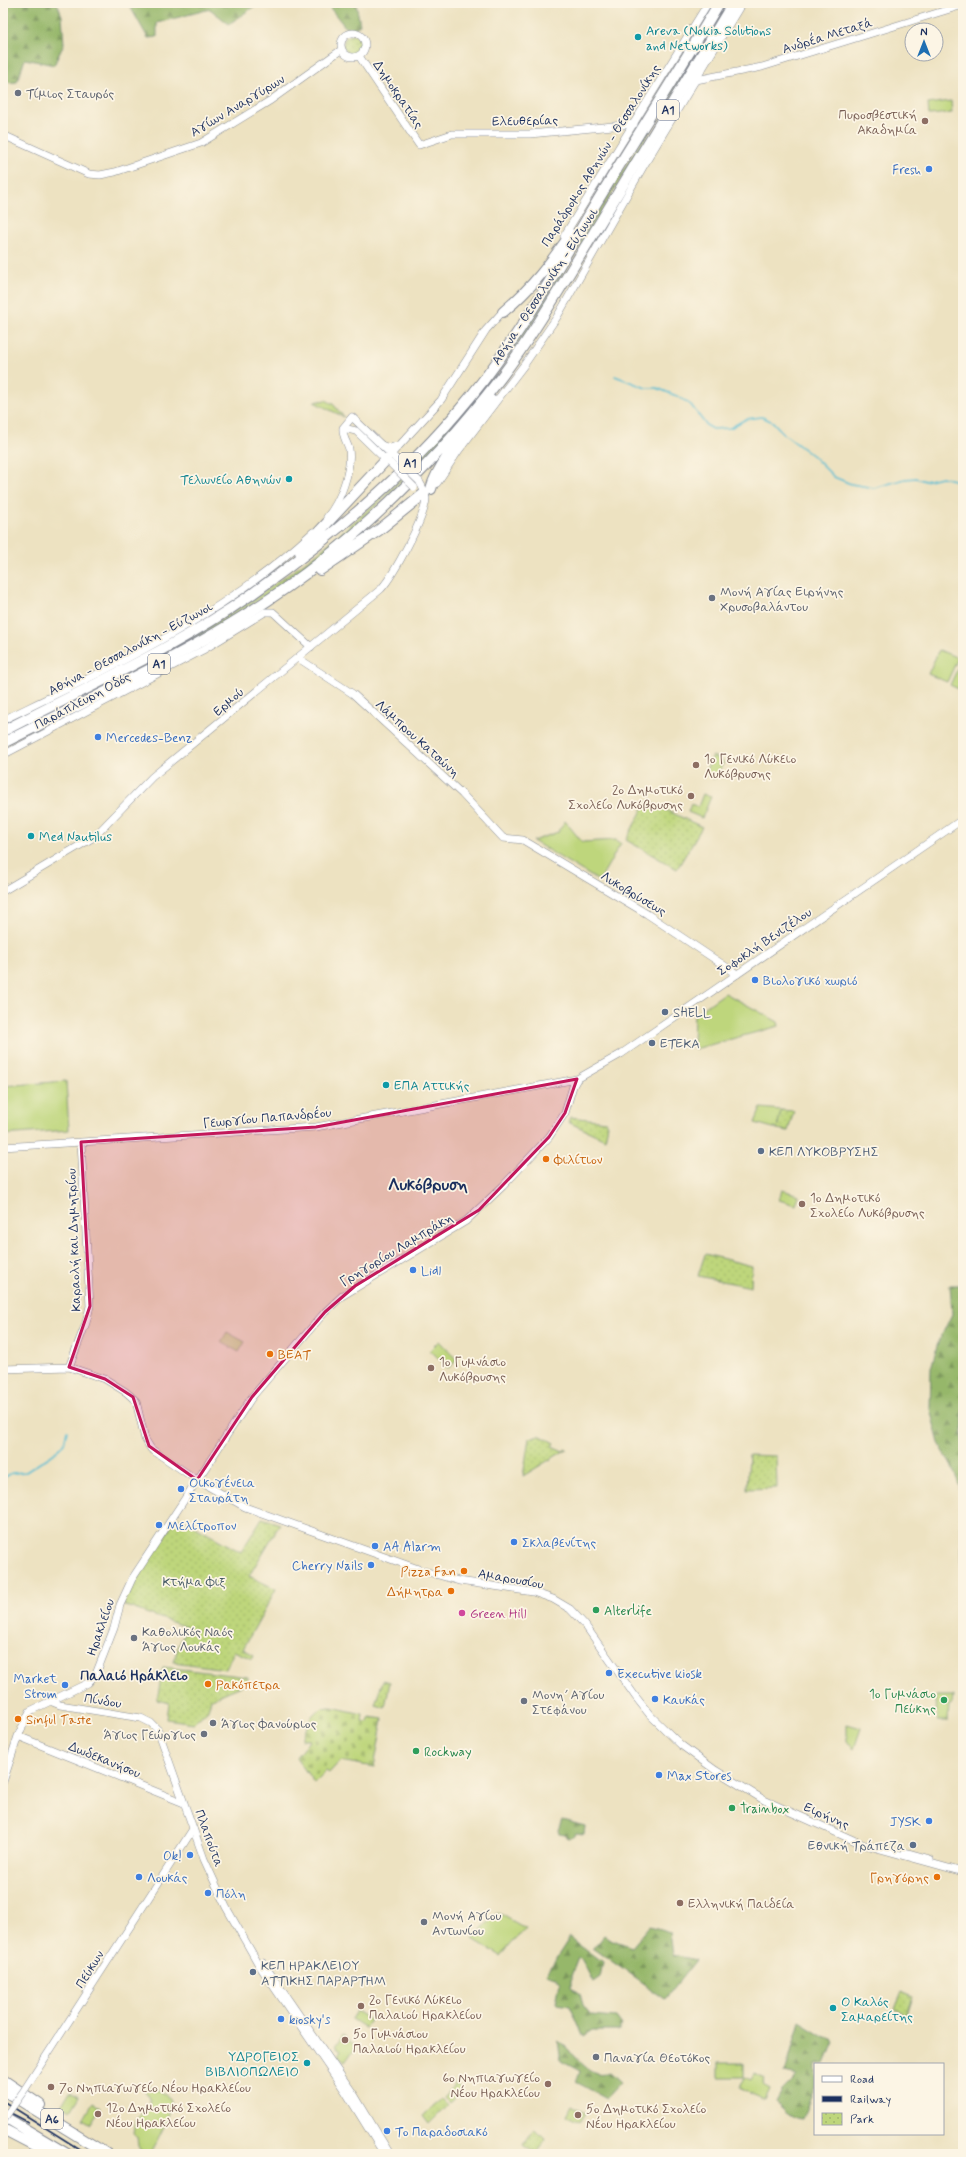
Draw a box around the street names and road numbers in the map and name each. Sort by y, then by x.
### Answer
street label: Ανδρέα Μεταξά [780,15,875,58]
street label: Δημοκρατίας [369,57,427,133]
street label: Παράδρομος Αθηνών - Θεσσαλονίκης [538,61,665,250]
street label: Αγίων Αναργύρων [187,71,288,141]
road number: Α1 [657,100,679,120]
street label: Ελευθερίας [492,112,559,131]
street label: Αθήνα - Θεσσαλονίκη - Εύζωνοι [488,205,603,369]
road number: Α1 [399,453,421,473]
street label: Αθήνα - Θεσσαλονίκη - Εύζωνοι [46,599,216,700]
road number: Α1 [148,654,170,674]
street label: Παράπλευρη Οδός [32,669,134,734]
street label: Ερμού [210,684,248,720]
street label: Λάμπρου Κατσώνη [371,697,463,782]
street label: Λυκοβρύσεως [597,868,669,921]
street label: Σοφοκλή Βενιζέλου [714,904,815,980]
street label: Γεωργίου Παπανδρέου [202,1104,332,1133]
street label: Καραολή και Δημητρίου [63,1168,85,1312]
street label: Γρηγορίου Λαμπράκη [337,1210,456,1291]
street label: Αμαρουσίου [477,1565,545,1594]
street label: Ηρακλείου [84,1596,119,1658]
street label: Πίνδου [83,1690,123,1713]
street label: Δωδεκανήσου [66,1738,143,1783]
street label: Ειρήνης [801,1799,852,1834]
street label: Πλαπούτα [190,1808,227,1870]
street label: Πεύκων [72,1947,109,1992]
road number: Α6 [41,2109,63,2129]

